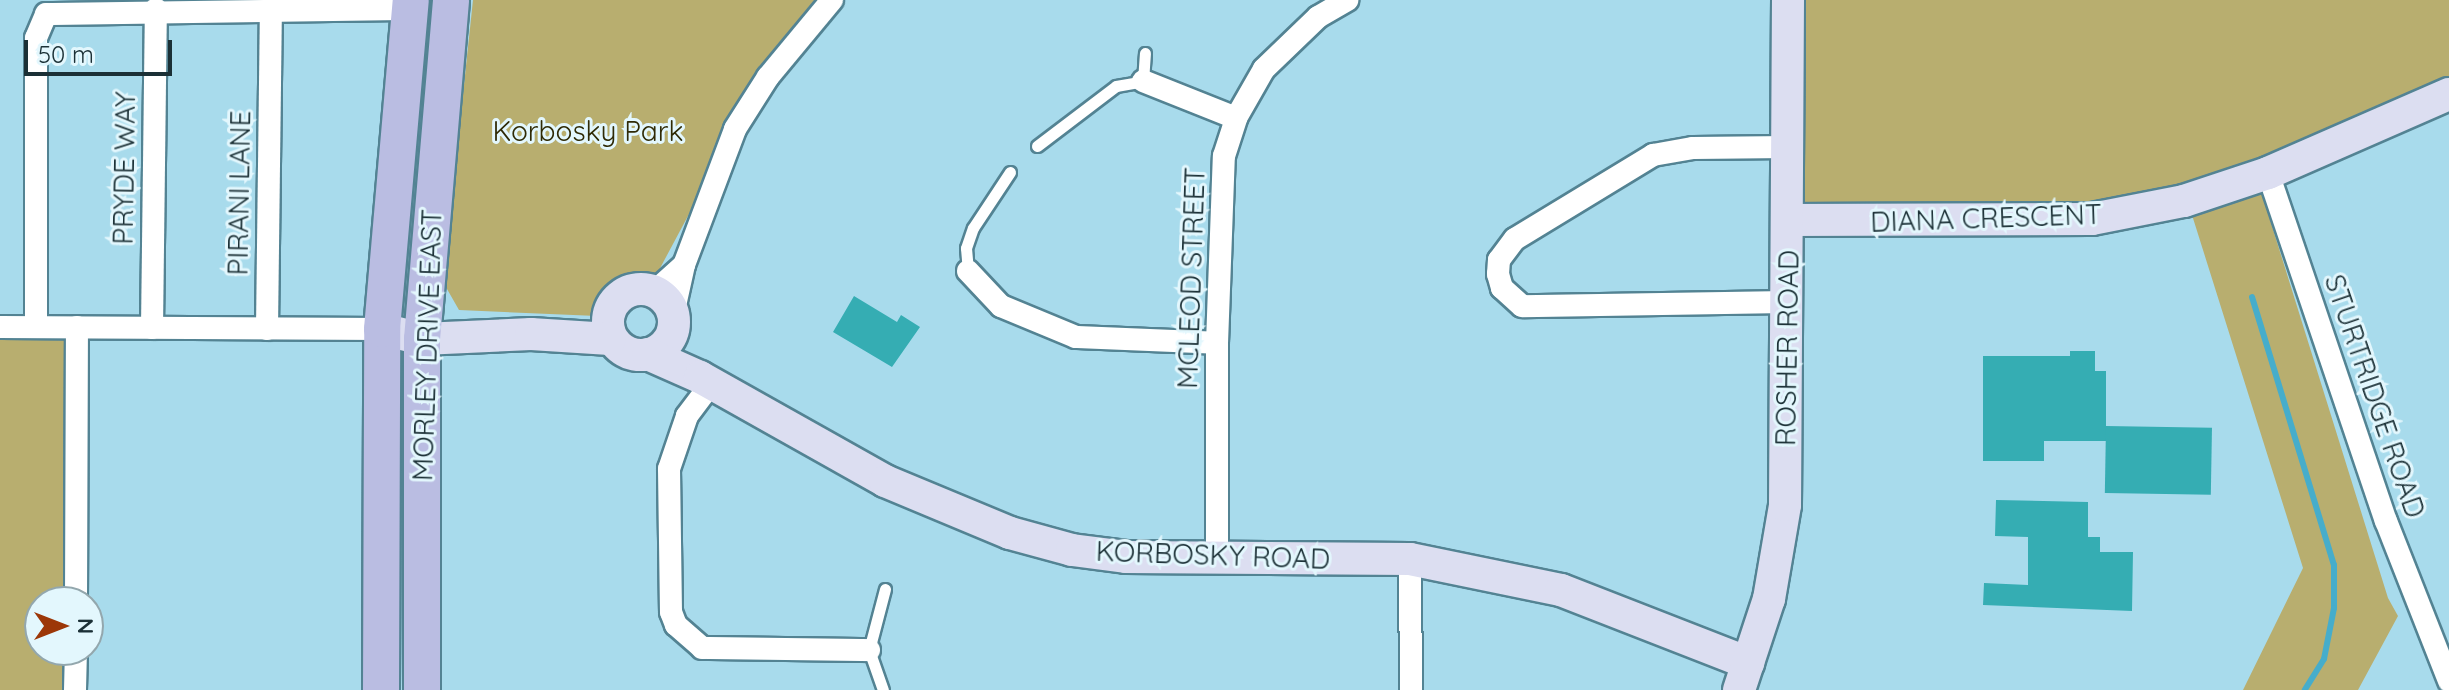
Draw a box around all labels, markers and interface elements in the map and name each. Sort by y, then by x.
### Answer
scale bar [28,24,176,74]
text: 50 m [38,39,94,69]
street label: PRYDE WAY [106,91,142,245]
street label: PIRANI LANE [221,110,257,276]
park label: Korbosky Park [493,114,683,148]
street label: MCLEOD STREET [1170,167,1212,389]
street label: DIANA CRESCENT [1870,197,2102,239]
street label: MORLEY DRIVE EAST [405,208,449,482]
street label: ROSHER ROAD [1768,250,1806,446]
street label: STURTRIDGE ROAD [2318,270,2432,522]
street label: KORBOSKY ROAD [1095,534,1331,576]
north arrow [24,586,104,666]
text: N [72,618,100,634]

